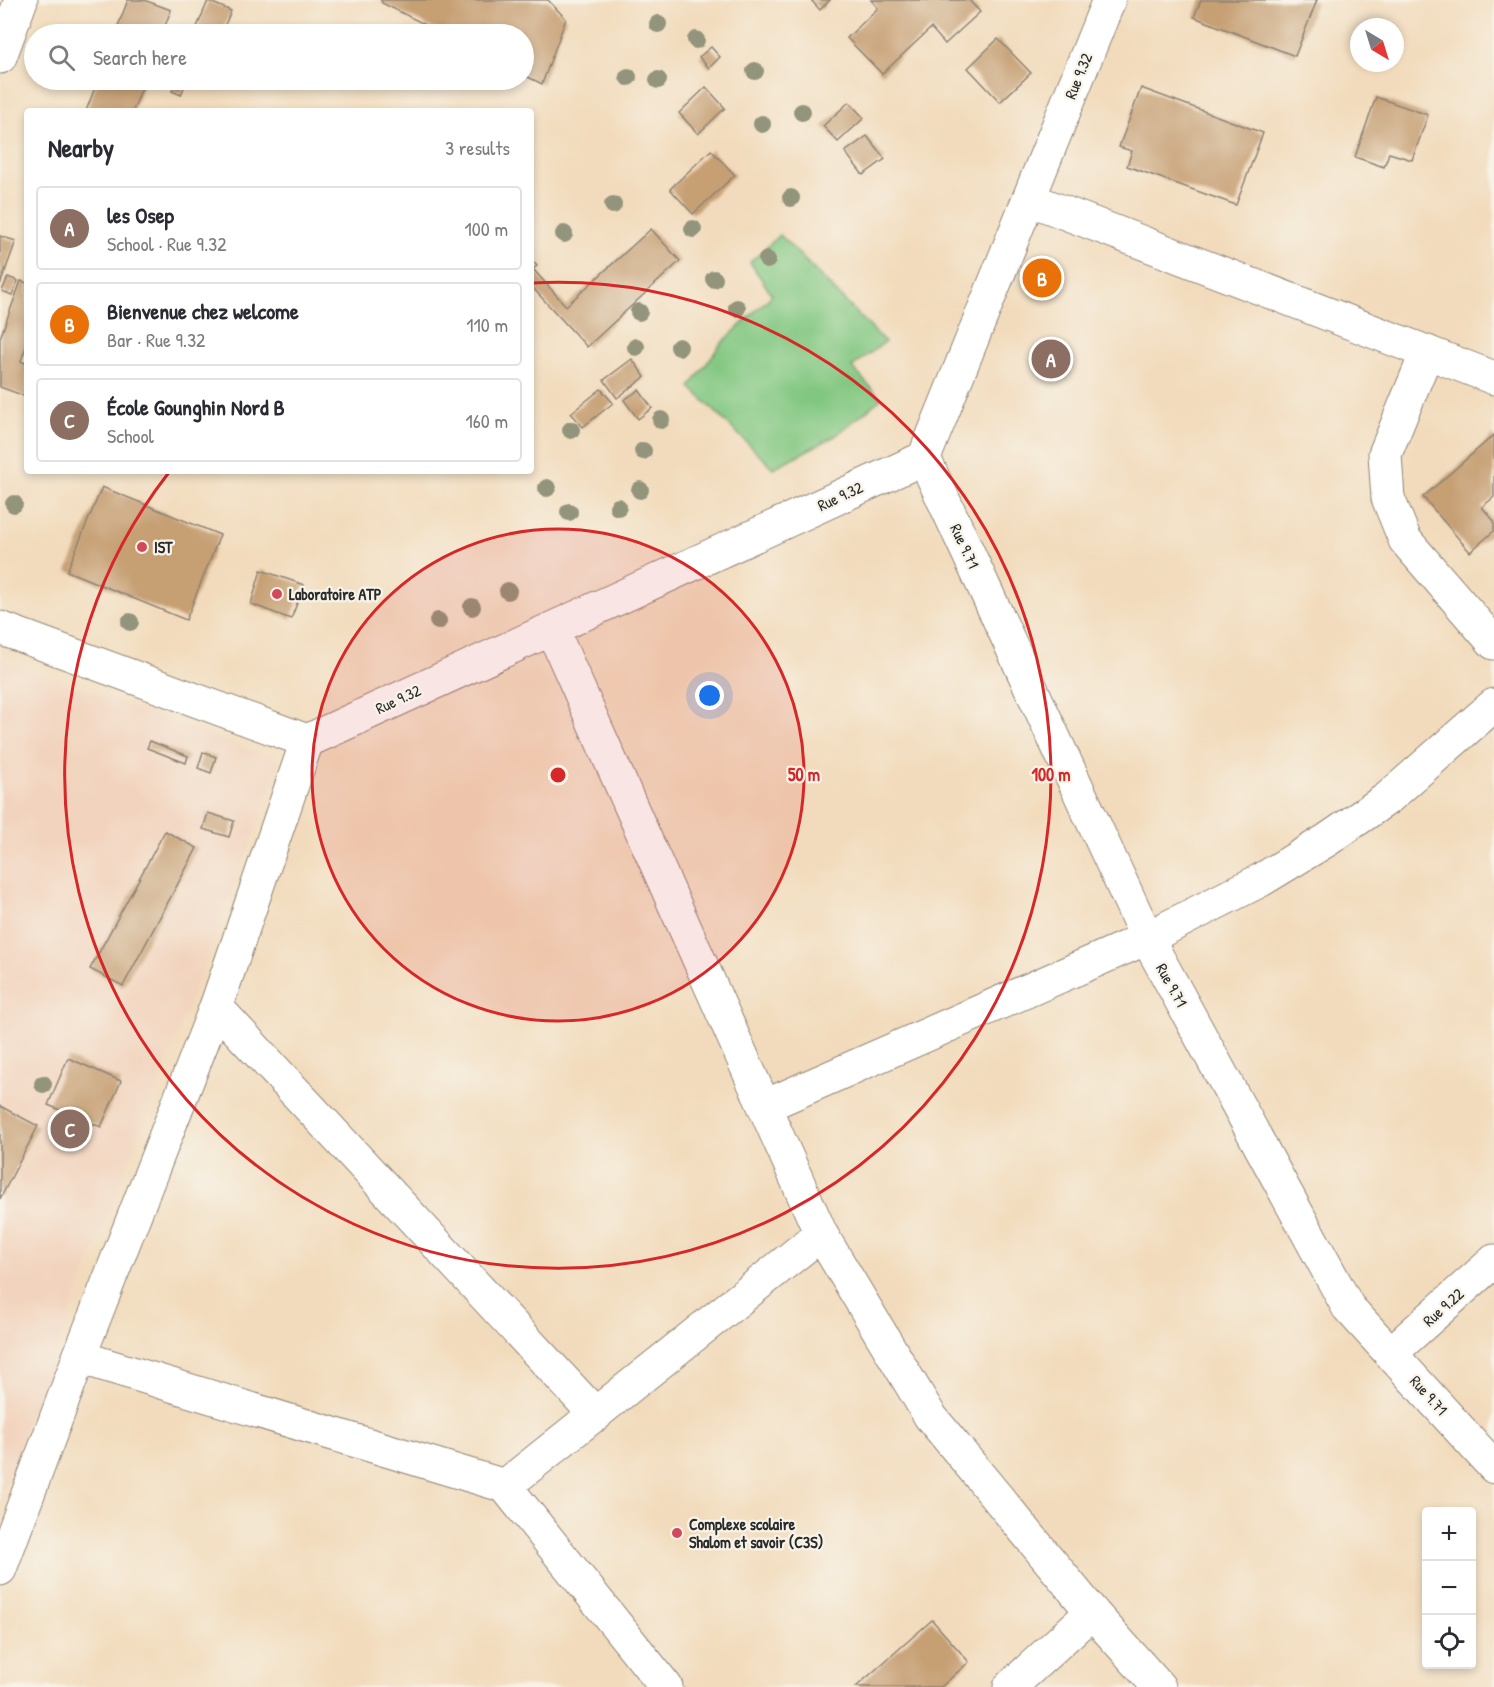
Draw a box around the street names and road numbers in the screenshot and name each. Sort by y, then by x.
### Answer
street label: Rue 9.32 [1059,49,1097,102]
street label: Rue 9.32 [814,476,867,516]
street label: Rue 9.71 [945,520,985,572]
street label: Rue 9.32 [372,679,425,719]
street label: Rue 9.71 [1151,959,1193,1011]
street label: Rue 9.22 [1418,1282,1469,1331]
street label: Rue 9.71 [1405,1370,1453,1420]

